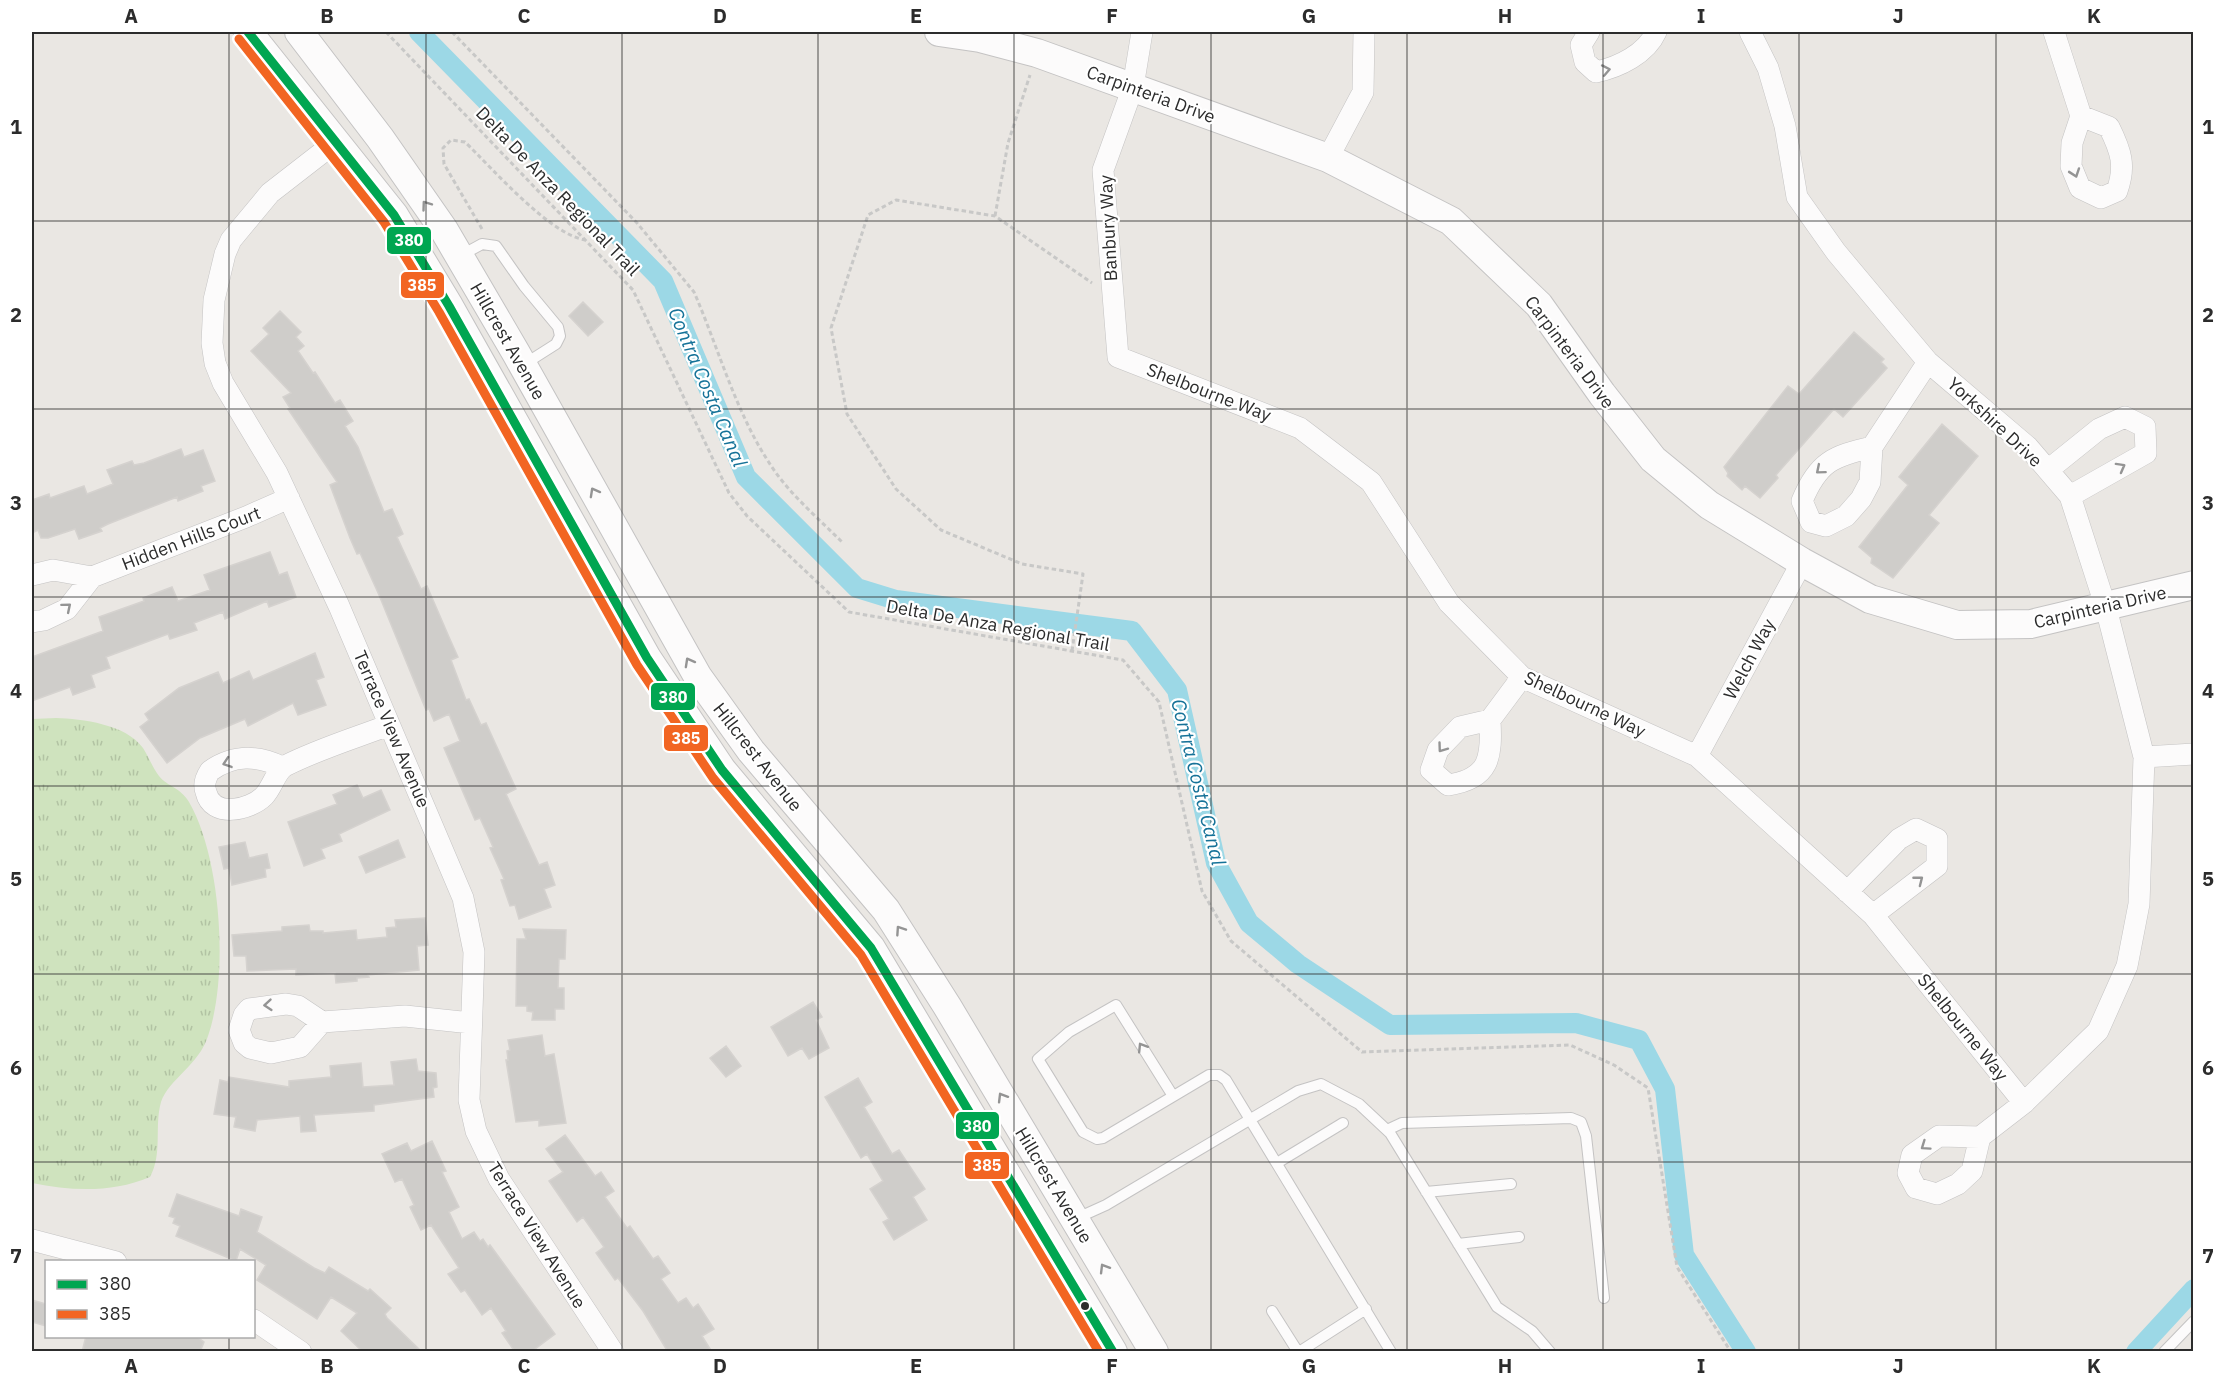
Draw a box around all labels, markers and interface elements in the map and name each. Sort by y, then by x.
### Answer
text: A [124,2,138,29]
text: B [320,2,334,29]
text: C [517,2,531,29]
text: D [713,2,727,29]
text: E [910,2,922,29]
text: F [1106,2,1118,29]
text: G [1302,2,1316,29]
text: H [1498,2,1512,29]
text: I [1697,2,1705,29]
text: J [1892,2,1904,29]
text: K [2087,2,2101,29]
street label: Carpinteria Drive [1083,60,1219,128]
one-way arrow [1601,64,1611,77]
street label: Delta De Anza Regional Trail [471,102,645,280]
text: 1 [10,113,22,140]
text: 1 [2202,113,2214,140]
one-way arrow [2067,167,2080,178]
street label: Banbury Way [1094,174,1122,282]
one-way arrow [422,200,433,211]
line badge: 380 [386,226,432,255]
text: 380 [395,230,424,250]
line badge: 385 [400,271,445,299]
text: 385 [408,275,437,295]
street label: Hillcrest Avenue [465,278,551,404]
street label: Carpinteria Drive [1520,291,1620,413]
text: 2 [10,301,22,328]
text: 2 [2202,301,2214,328]
water label: Contra Costa Canal [662,303,754,472]
street label: Shelbourne Way [1143,358,1275,426]
street label: Yorkshire Drive [1943,372,2047,472]
one-way arrow [1816,463,1827,474]
one-way arrow [2115,463,2125,474]
one-way arrow [590,487,601,498]
text: 3 [10,489,22,516]
text: 3 [2202,489,2214,516]
street label: Hidden Hills Court [118,501,264,575]
street label: Carpinteria Drive [2031,581,2169,633]
street label: Delta De Anza Regional Trail [885,594,1112,656]
one-way arrow [60,603,71,614]
street label: Welch Way [1718,615,1780,703]
street label: Terrace View Avenue [349,647,436,811]
one-way arrow [685,658,696,668]
street label: Shelbourne Way [1521,666,1649,742]
text: 4 [10,677,22,704]
text: 4 [2202,677,2214,704]
line badge: 380 [650,682,696,711]
text: 380 [659,687,688,707]
water label: Contra Costa Canal [1165,696,1233,869]
street label: Hillcrest Avenue [708,698,808,816]
line badge: 385 [663,724,709,752]
text: 385 [672,728,701,748]
one-way arrow [1438,741,1449,752]
one-way arrow [222,755,233,768]
text: 5 [10,865,22,892]
text: 5 [2202,865,2214,892]
one-way arrow [1913,876,1924,887]
one-way arrow [896,926,907,937]
street label: Shelbourne Way [1913,969,2013,1085]
one-way arrow [264,998,273,1011]
one-way arrow [1138,1042,1149,1053]
text: 6 [10,1054,22,1081]
text: 6 [2202,1054,2214,1081]
one-way arrow [997,1093,1009,1103]
line badge: 380 [955,1111,1000,1140]
text: 380 [963,1116,992,1136]
street label: Hillcrest Avenue [1010,1123,1098,1247]
one-way arrow [1921,1139,1932,1150]
line badge: 385 [964,1151,1010,1180]
text: 385 [973,1155,1002,1175]
street label: Terrace View Avenue [483,1158,591,1313]
text: 7 [10,1242,22,1269]
text: 7 [2202,1242,2214,1269]
legend [45,1260,255,1338]
one-way arrow [1099,1264,1111,1274]
text: 380 [99,1272,131,1295]
unlabelled marker [1079,1300,1091,1312]
text: 385 [99,1302,131,1325]
text: A [124,1352,138,1379]
text: B [320,1352,334,1379]
text: C [517,1352,531,1379]
text: D [713,1352,727,1379]
text: E [910,1352,922,1379]
text: F [1106,1352,1118,1379]
text: G [1302,1352,1316,1379]
text: H [1498,1352,1512,1379]
text: I [1697,1352,1705,1379]
text: J [1892,1352,1904,1379]
text: K [2087,1352,2101,1379]

